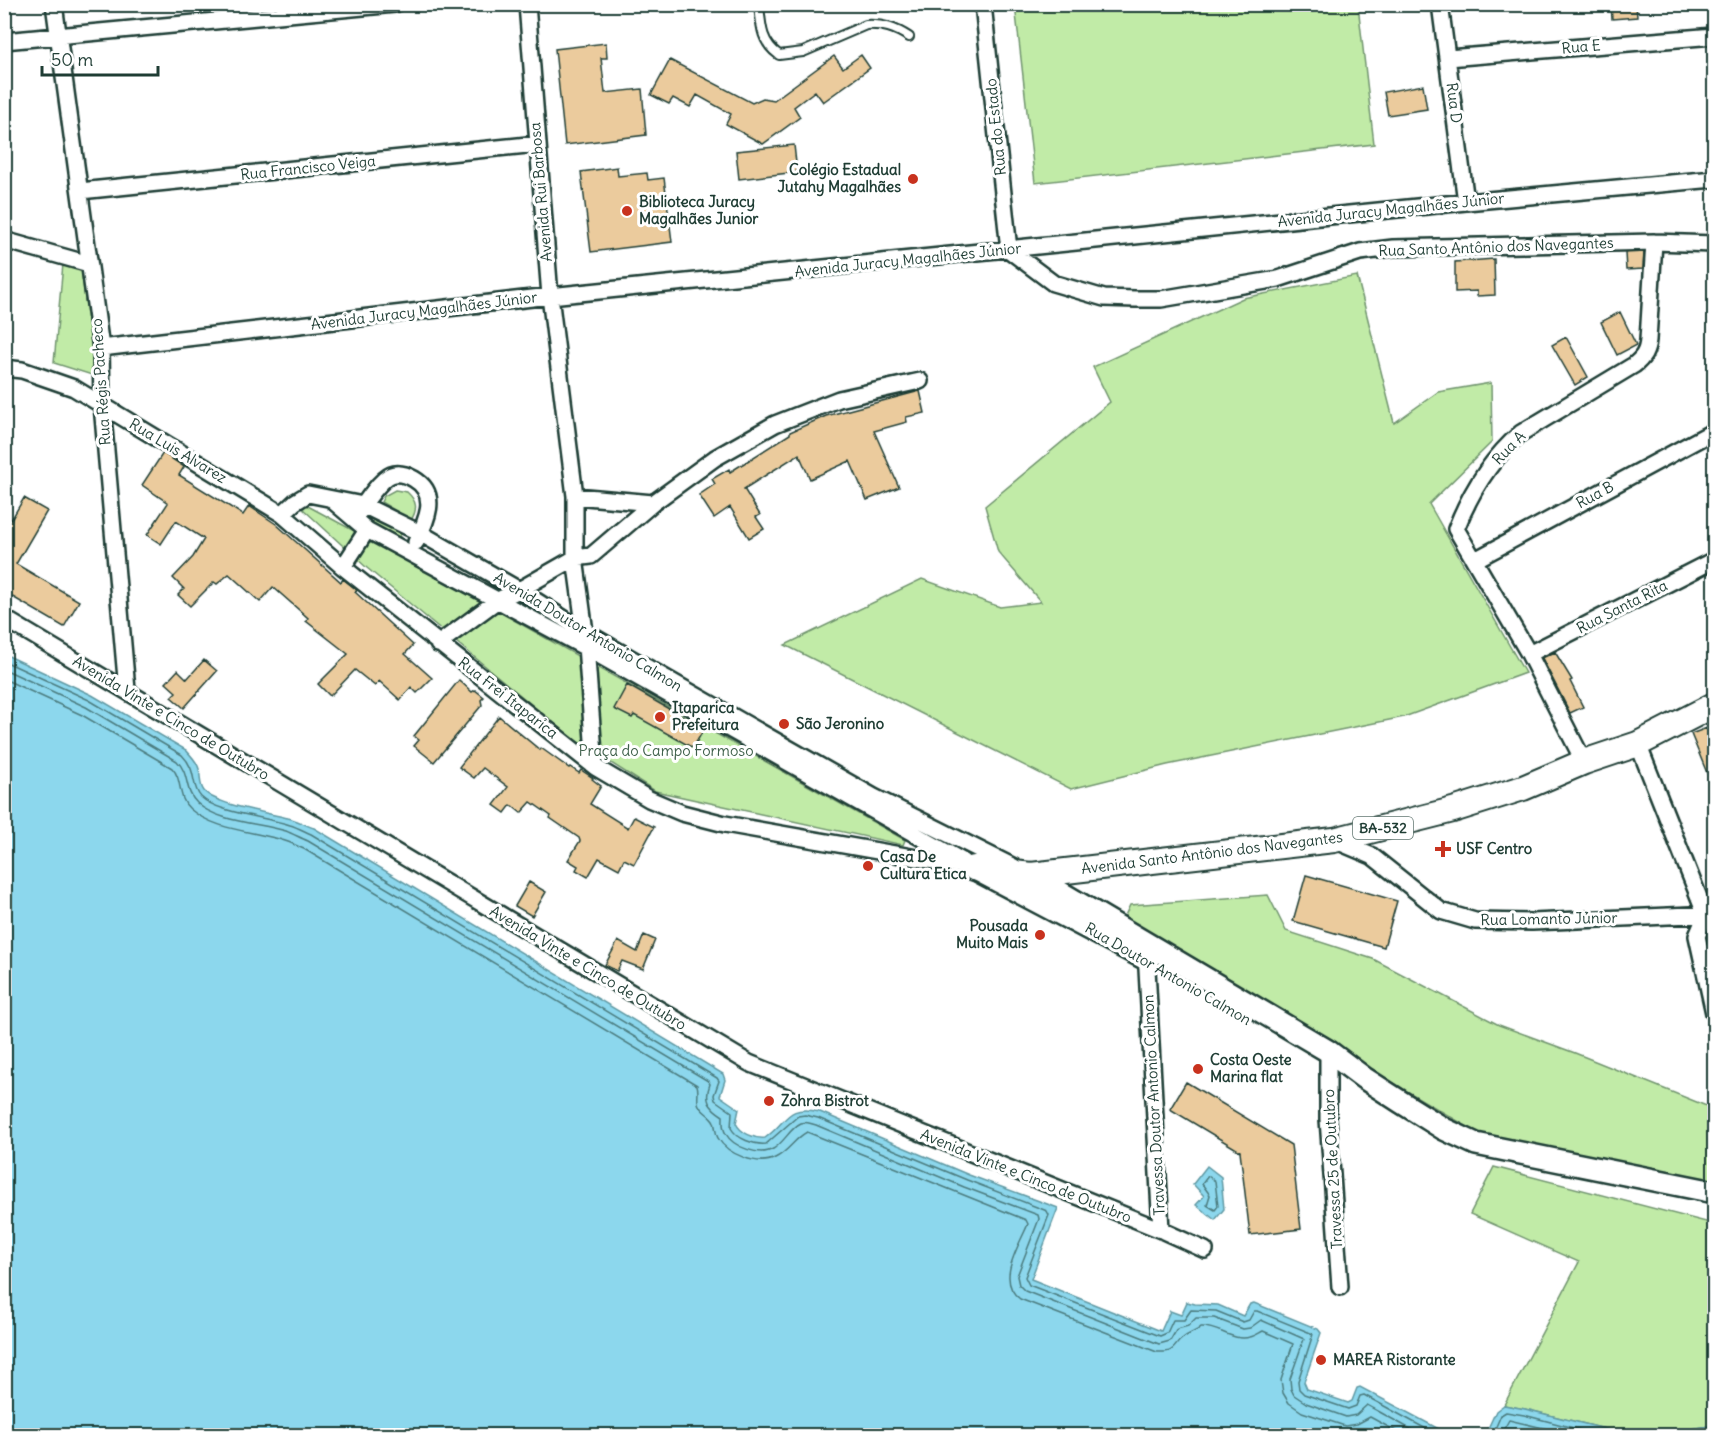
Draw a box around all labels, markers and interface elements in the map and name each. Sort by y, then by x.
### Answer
street label: Rua E [1561,35,1601,58]
scale bar [42,39,158,77]
text: 50 m [51,48,93,71]
street label: Rua do Estado [981,78,1010,177]
street label: Rua D [1443,81,1466,124]
street label: Avenida Rui Barbosa [525,121,556,262]
street label: Rua Francisco Veiga [239,151,377,184]
place label: Colégio Estadual Jutahy Magalhães [777,160,901,197]
marker: Colégio Estadual Jutahy Magalhães [906,172,920,186]
street label: Avenida Juracy Magalhães Júnior [1277,188,1505,231]
place label: Biblioteca Juracy Magalhães Junior [639,192,759,229]
marker: Biblioteca Juracy Magalhães Junior [620,204,634,218]
street label: Rua Santo Antônio dos Navegantes [1378,233,1614,260]
street label: Avenida Juracy Magalhães Júnior [794,238,1022,281]
street label: Avenida Juracy Magalhães Júnior [310,287,538,334]
street label: Rua Régis Pacheco [87,318,114,446]
street label: Rua Luis Alvarez [126,414,230,487]
street label: Rua A [1488,426,1530,469]
street label: Rua B [1573,477,1617,512]
street label: Avenida Doutor Antonio Calmon [491,568,686,696]
street label: Rua Santa Rita [1573,575,1671,638]
street label: Avenida Vinte e Cinco de Outubro [69,651,273,784]
street label: Rua Frei Itaparica [455,653,562,743]
place label: Itaparica Prefeitura [672,698,740,734]
marker: Itaparica Prefeitura [653,710,667,724]
place label: São Jeronino [796,714,885,733]
marker: São Jeronino [777,717,791,731]
park label: Praça do Campo Formoso [578,741,754,760]
road number: BA-532 [1353,817,1413,839]
street label: Avenida Santo Antônio dos Navegantes [1080,827,1344,878]
place label: USF Centro [1456,839,1533,858]
marker: USF Centro [1434,840,1452,858]
place label: Casa De Cultura Etica [880,847,967,883]
marker: Casa De Cultura Etica [861,859,875,873]
street label: Avenida Vinte e Cinco de Outubro [486,901,690,1034]
street label: Rua Lomanto Júnior [1480,908,1618,929]
place label: Pousada Muito Mais [956,916,1028,952]
street label: Rua Doutor Antonio Calmon [1082,918,1255,1029]
marker: Pousada Muito Mais [1033,928,1047,942]
street label: Travessa Doutor Antonio Calmon [1138,994,1169,1216]
place label: Costa Oeste Marina flat [1210,1050,1292,1086]
marker: Costa Oeste Marina flat [1191,1062,1205,1076]
street label: Travessa 25 de Outubro [1319,1089,1346,1250]
place label: Zohra Bistrot [781,1091,870,1110]
marker: Zohra Bistrot [762,1094,776,1108]
street label: Avenida Vinte e Cinco de Outubro [918,1124,1135,1227]
place label: MAREA Ristorante [1333,1350,1456,1369]
marker: MAREA Ristorante [1314,1353,1328,1367]

